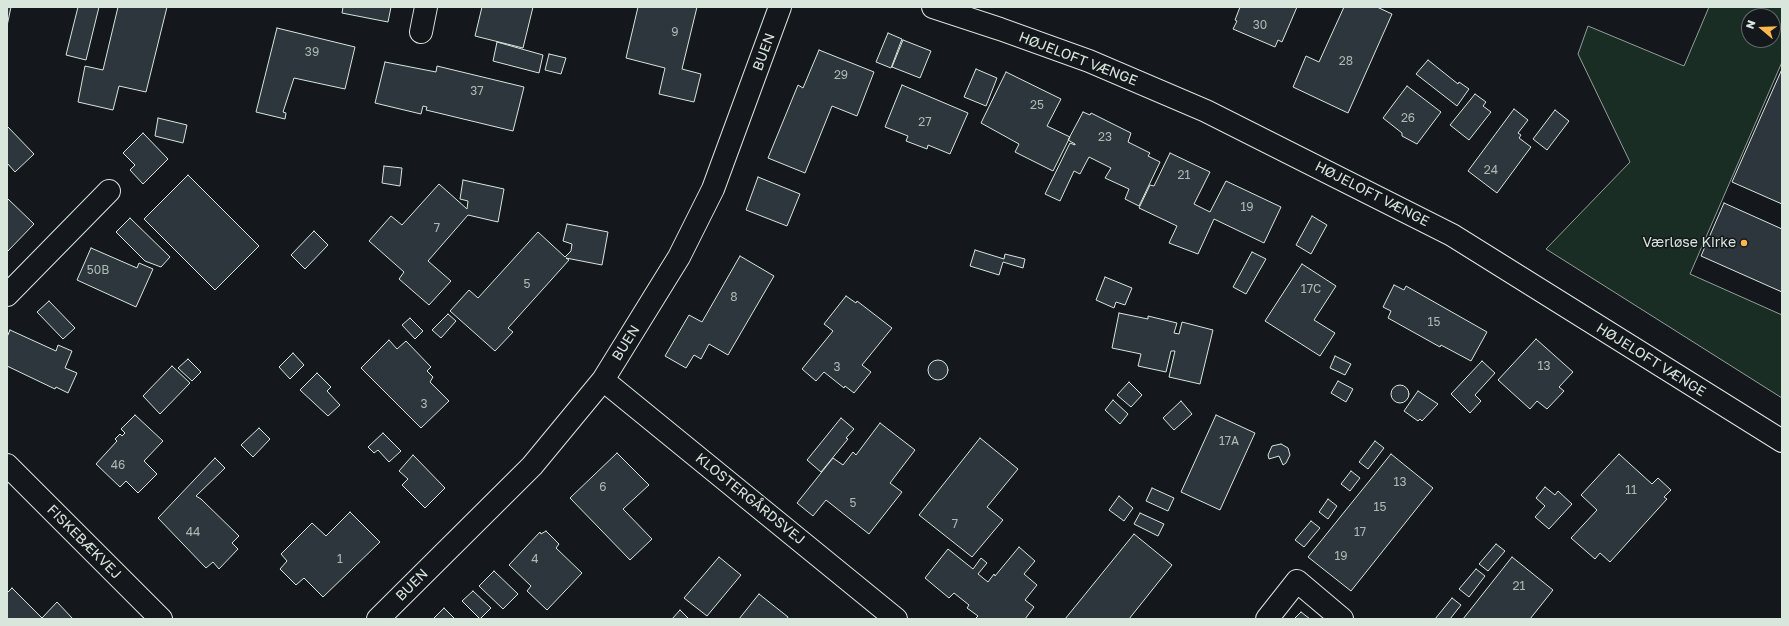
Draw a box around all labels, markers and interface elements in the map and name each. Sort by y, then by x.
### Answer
north arrow [1741,8,1781,48]
house number: 30 [1253,18,1267,32]
text: N [1743,18,1758,30]
house number: 9 [671,25,679,39]
street label: HØJELOFT VÆNGE [1016,29,1140,89]
street label: BUEN [749,31,779,73]
house number: 39 [305,45,319,59]
house number: 28 [1339,54,1353,68]
house number: 29 [834,68,848,82]
house number: 37 [470,84,484,98]
house number: 25 [1030,98,1044,112]
house number: 26 [1401,111,1415,125]
house number: 27 [918,115,932,129]
house number: 23 [1098,130,1112,144]
street label: HØJELOFT VÆNGE [1312,158,1432,230]
house number: 24 [1484,163,1498,177]
house number: 21 [1178,168,1190,182]
house number: 19 [1240,200,1254,214]
house number: 7 [434,221,440,235]
place label: Værløse Kirke [1643,235,1736,251]
marker: Værløse Kirke [1739,238,1749,248]
house number: 50B [87,263,109,277]
house number: 5 [524,277,530,291]
house number: 17C [1301,282,1321,296]
house number: 8 [730,290,738,304]
house number: 15 [1428,315,1440,329]
street label: HØJELOFT VÆNGE [1593,320,1709,400]
street label: BUEN [609,322,643,364]
house number: 13 [1538,359,1550,373]
house number: 3 [833,360,841,374]
house number: 3 [420,397,428,411]
house number: 17A [1219,434,1239,448]
street label: KLOSTERGÅRDSVEJ [692,450,808,548]
house number: 46 [111,458,125,472]
house number: 13 [1394,475,1406,489]
house number: 6 [599,480,607,494]
house number: 11 [1625,483,1637,497]
house number: 5 [850,496,856,510]
house number: 15 [1374,500,1386,514]
street label: FISKEBÆKVEJ [44,502,124,582]
house number: 7 [952,517,958,531]
house number: 44 [186,525,200,539]
house number: 17 [1354,525,1366,539]
house number: 19 [1334,549,1348,563]
house number: 1 [337,552,343,566]
house number: 4 [531,552,539,566]
street label: BUEN [392,565,432,605]
house number: 21 [1513,579,1525,593]

